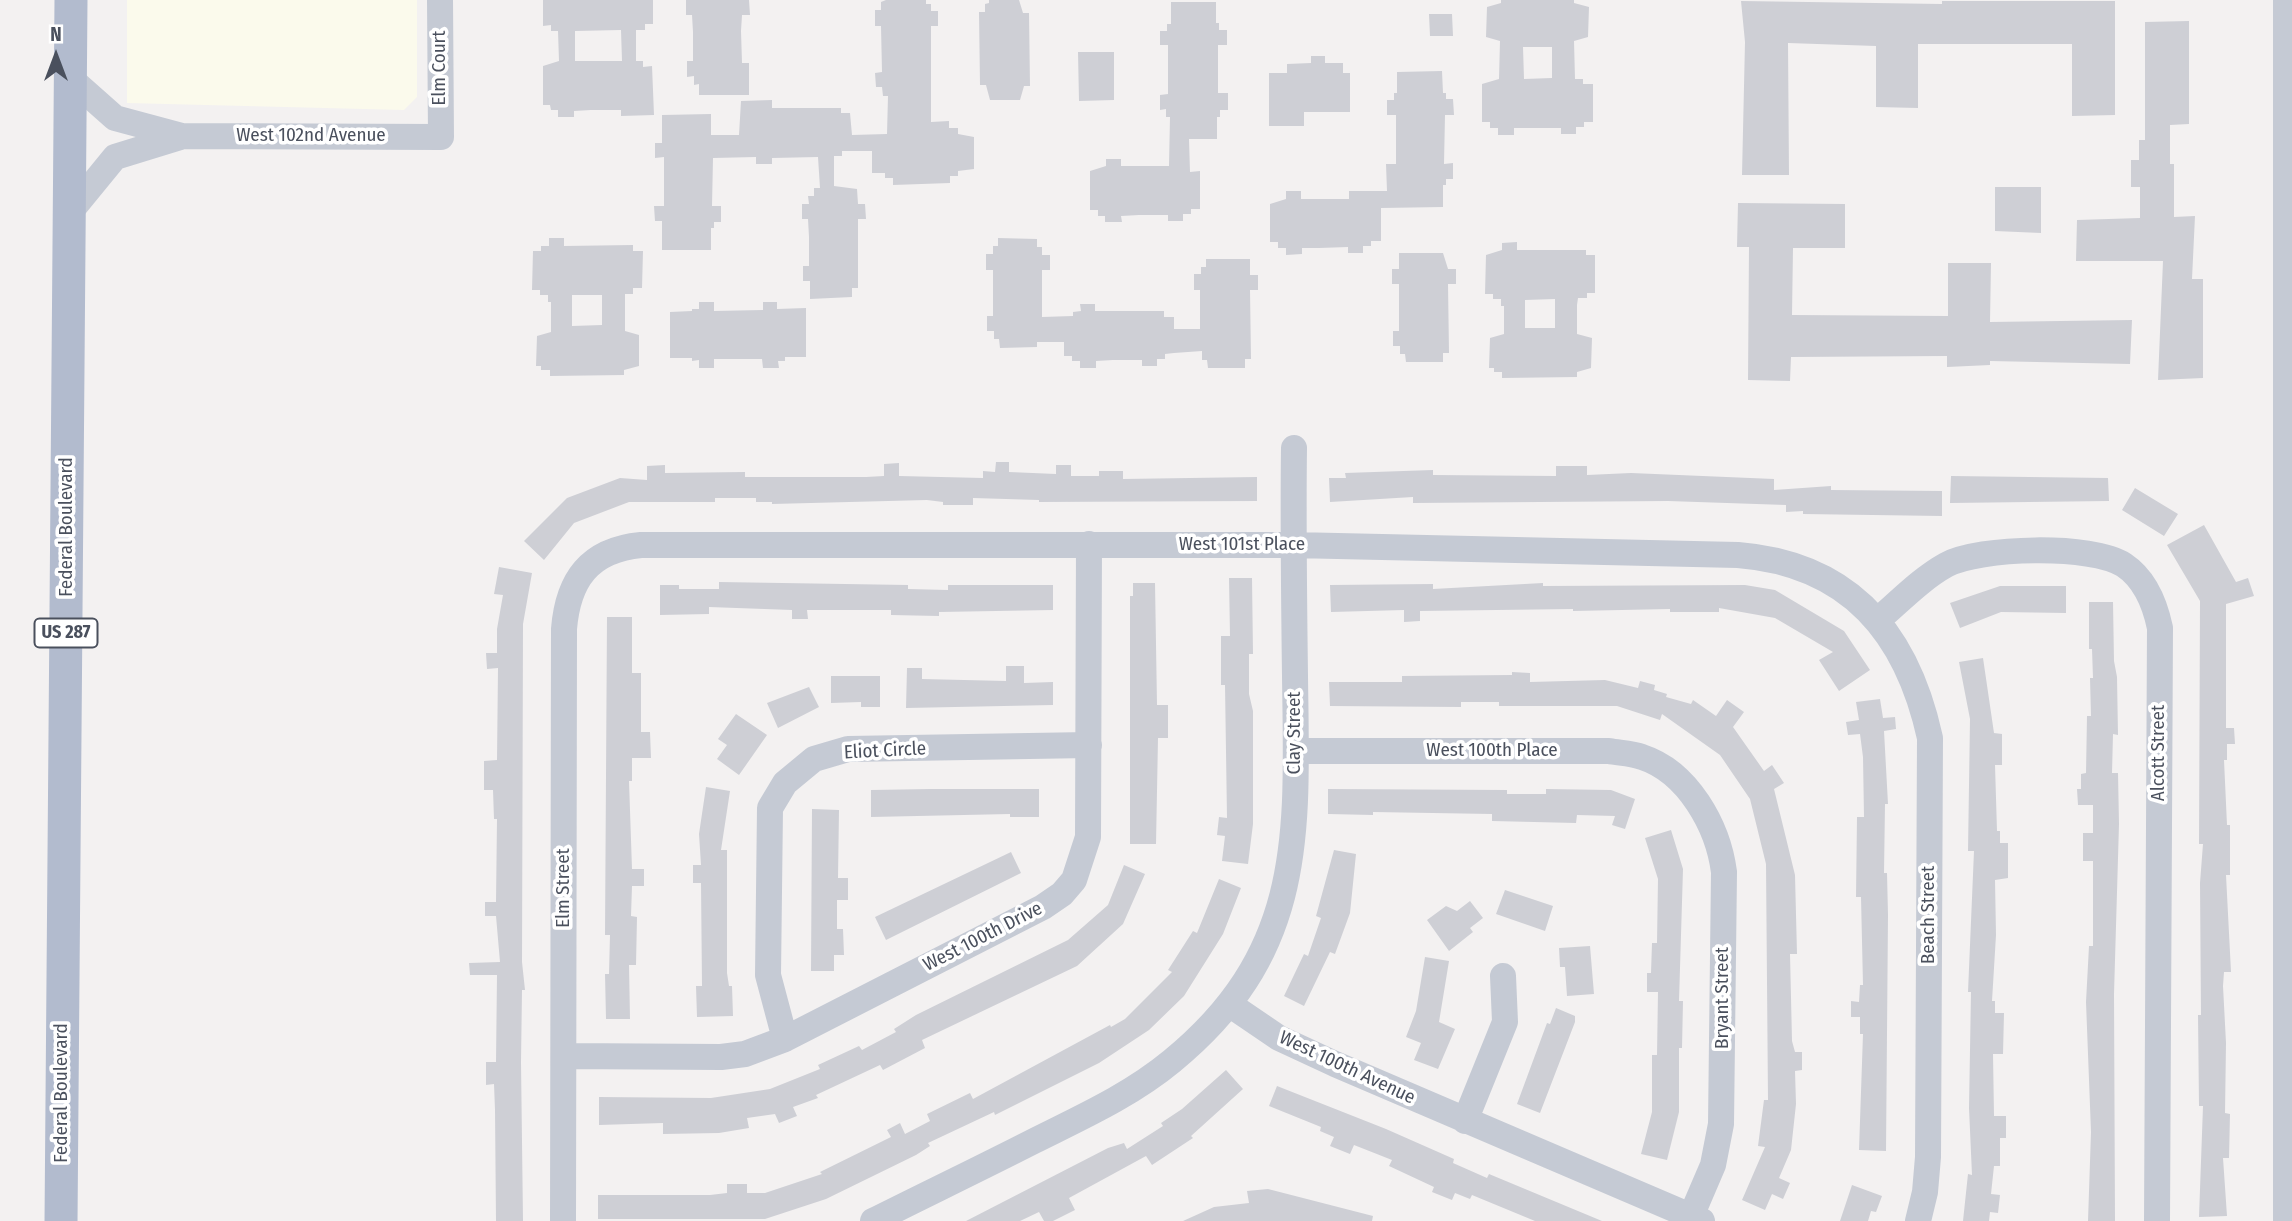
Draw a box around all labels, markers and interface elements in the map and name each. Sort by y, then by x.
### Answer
north arrow [21,21,91,91]
text: N [50,23,62,46]
street label: Elm Court [429,31,451,105]
street label: West 102nd Avenue [236,125,386,147]
street label: Federal Boulevard [56,457,78,597]
street label: West 101st Place [1179,534,1305,556]
road number: US 287 [34,618,98,648]
street label: Clay Street [1284,691,1306,775]
street label: Alcott Street [2148,705,2170,801]
street label: Eliot Circle [843,737,927,765]
street label: West 100th Place [1426,740,1558,762]
street label: Elm Street [553,848,575,928]
street label: Beach Street [1918,866,1940,964]
street label: West 100th Drive [920,897,1046,977]
street label: Bryant Street [1712,947,1734,1049]
street label: Federal Boulevard [51,1023,73,1163]
street label: West 100th Avenue [1275,1027,1419,1109]

